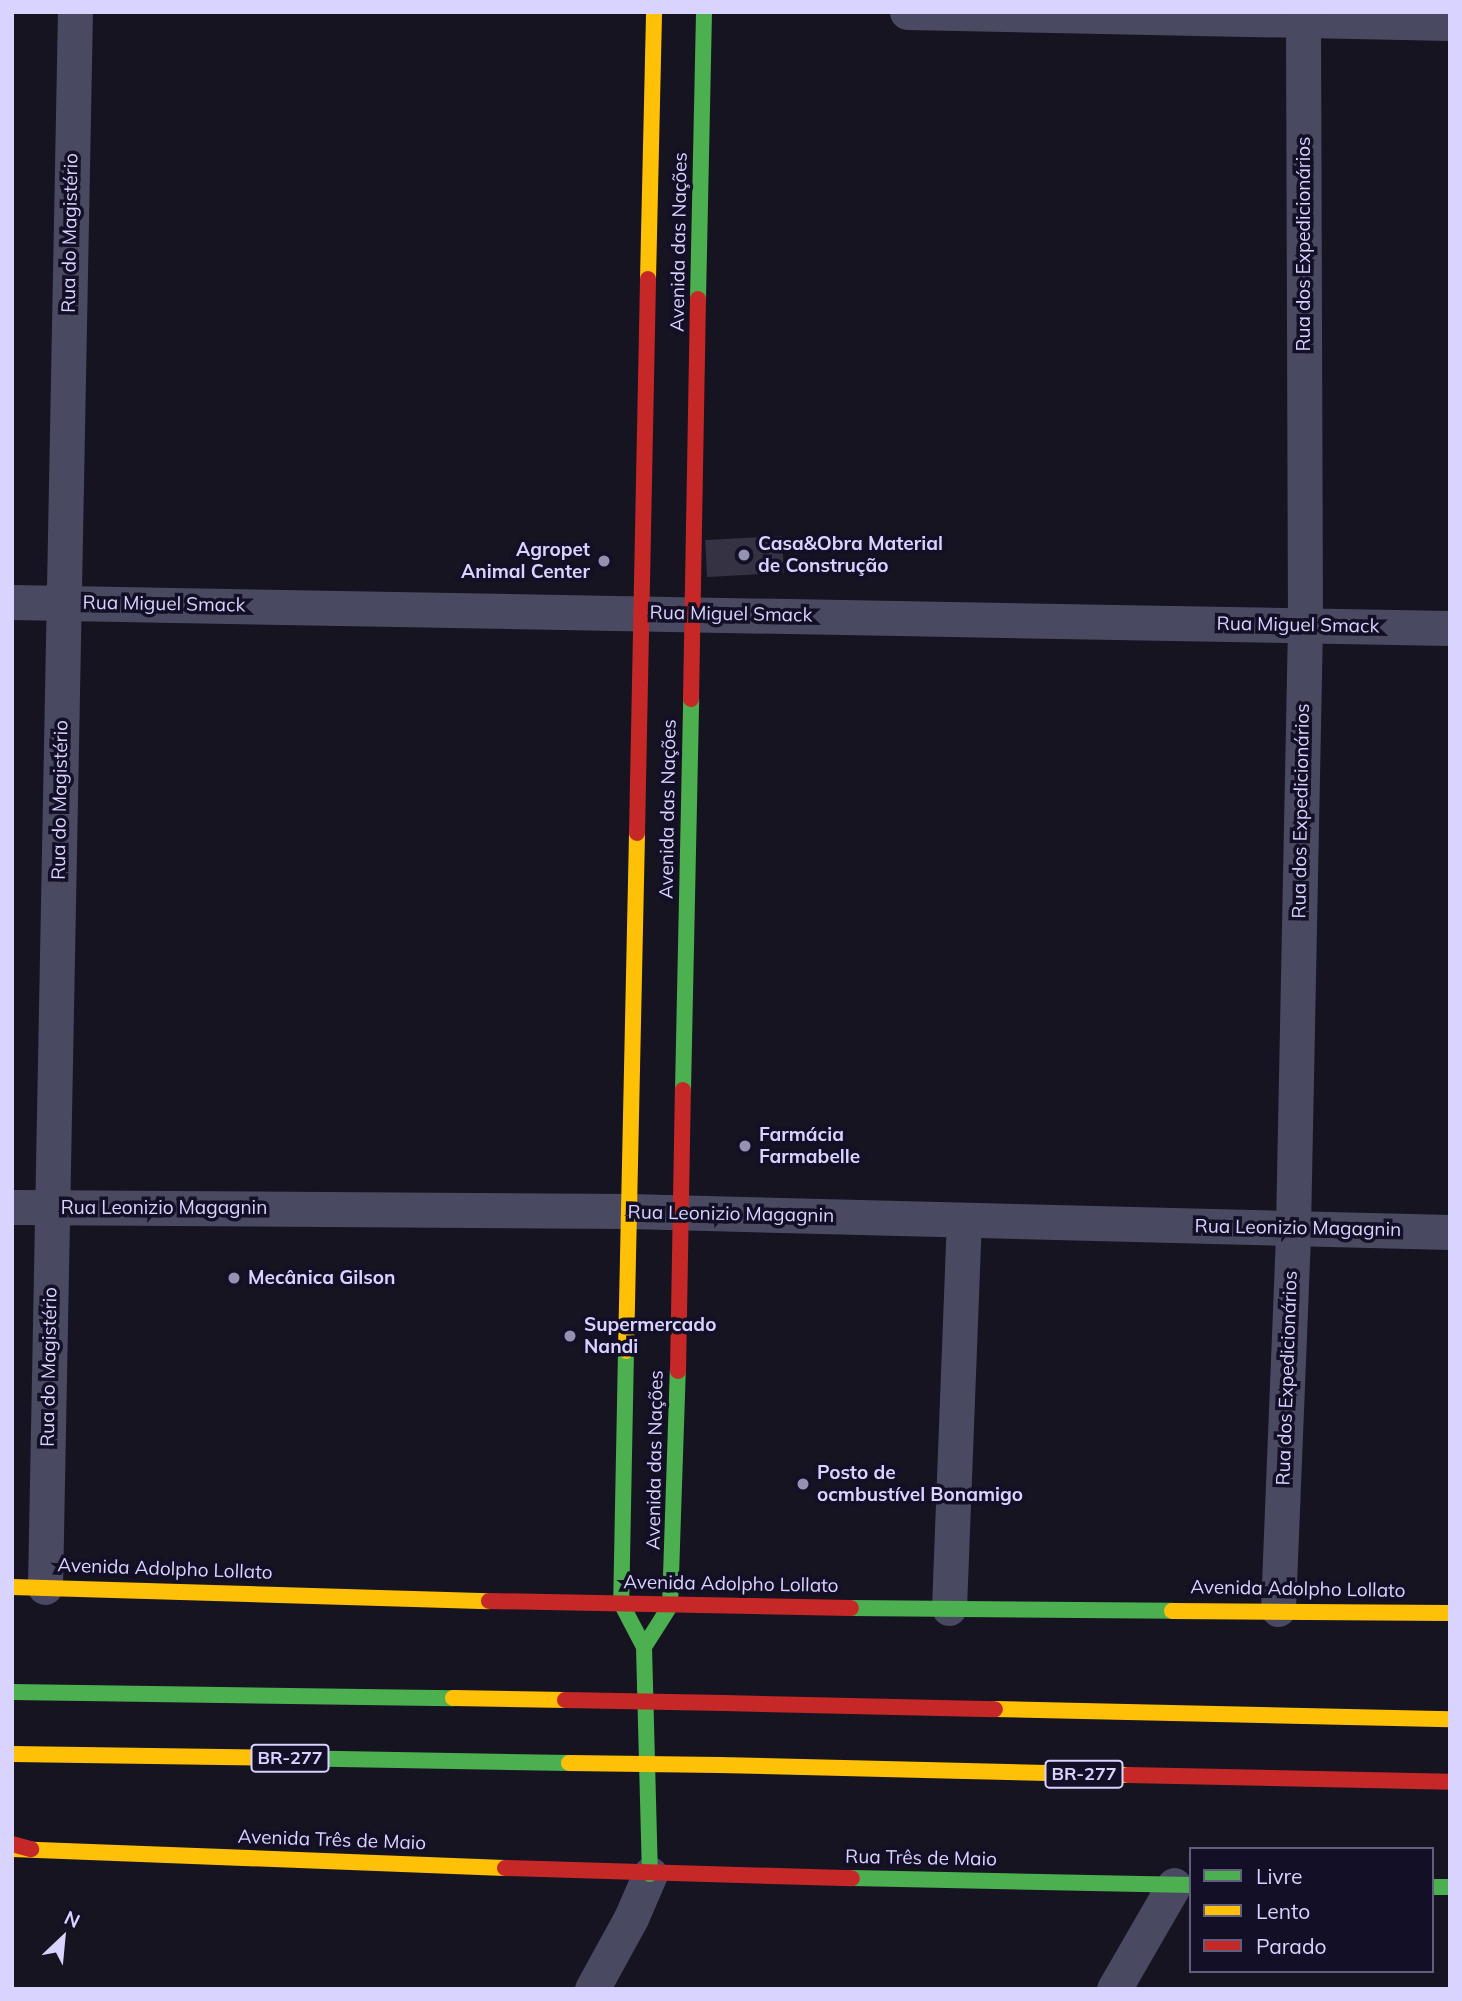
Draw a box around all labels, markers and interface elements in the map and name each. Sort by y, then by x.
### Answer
street label: Rua dos Expedicionários [1293,136,1315,352]
street label: Avenida das Nações [666,152,692,332]
street label: Rua do Magistério [57,153,83,313]
place label: Casa&Obra Material de Construção [758,533,943,577]
place label: Agropet Animal Center [461,539,590,583]
marker: Casa&Obra Material de Construção [736,547,752,563]
marker: Agropet Animal Center [596,553,612,569]
street label: Rua Miguel Smack [82,591,246,617]
street label: Rua Miguel Smack [649,601,813,627]
street label: Rua Miguel Smack [1216,612,1380,638]
street label: Rua dos Expedicionários [1288,703,1314,919]
street label: Avenida das Nações [655,719,681,899]
street label: Rua do Magistério [47,720,73,880]
place label: Farmácia Farmabelle [759,1124,860,1168]
marker: Farmácia Farmabelle [737,1138,753,1154]
street label: Rua Leonizio Magagnin [61,1197,267,1219]
street label: Rua Leonizio Magagnin [628,1201,834,1227]
street label: Rua Leonizio Magagnin [1195,1215,1401,1241]
place label: Mecânica Gilson [248,1267,395,1289]
marker: Mecânica Gilson [226,1270,242,1286]
street label: Rua dos Expedicionários [1272,1270,1302,1486]
street label: Rua do Magistério [36,1287,62,1447]
place label: Supermercado Nandi [584,1314,716,1358]
marker: Supermercado Nandi [562,1328,578,1344]
street label: Avenida das Nações [642,1370,668,1550]
place label: Posto de ocmbustível Bonamigo [817,1462,1023,1506]
marker: Posto de ocmbustível Bonamigo [795,1476,811,1492]
street label: Avenida Adolpho Lollato [57,1554,273,1584]
street label: Avenida Adolpho Lollato [623,1571,839,1597]
street label: Avenida Adolpho Lollato [1190,1576,1406,1602]
road number: BR-277 [250,1744,330,1772]
road number: BR-277 [1044,1759,1124,1788]
street label: Avenida Três de Maio [237,1825,427,1855]
street label: Rua Três de Maio [845,1845,997,1871]
legend [1189,1847,1434,1973]
text: Livre [1256,1863,1303,1889]
text: Lento [1256,1898,1310,1924]
north arrow [28,1903,98,1973]
text: N [60,1905,84,1933]
text: Parado [1256,1933,1326,1959]

